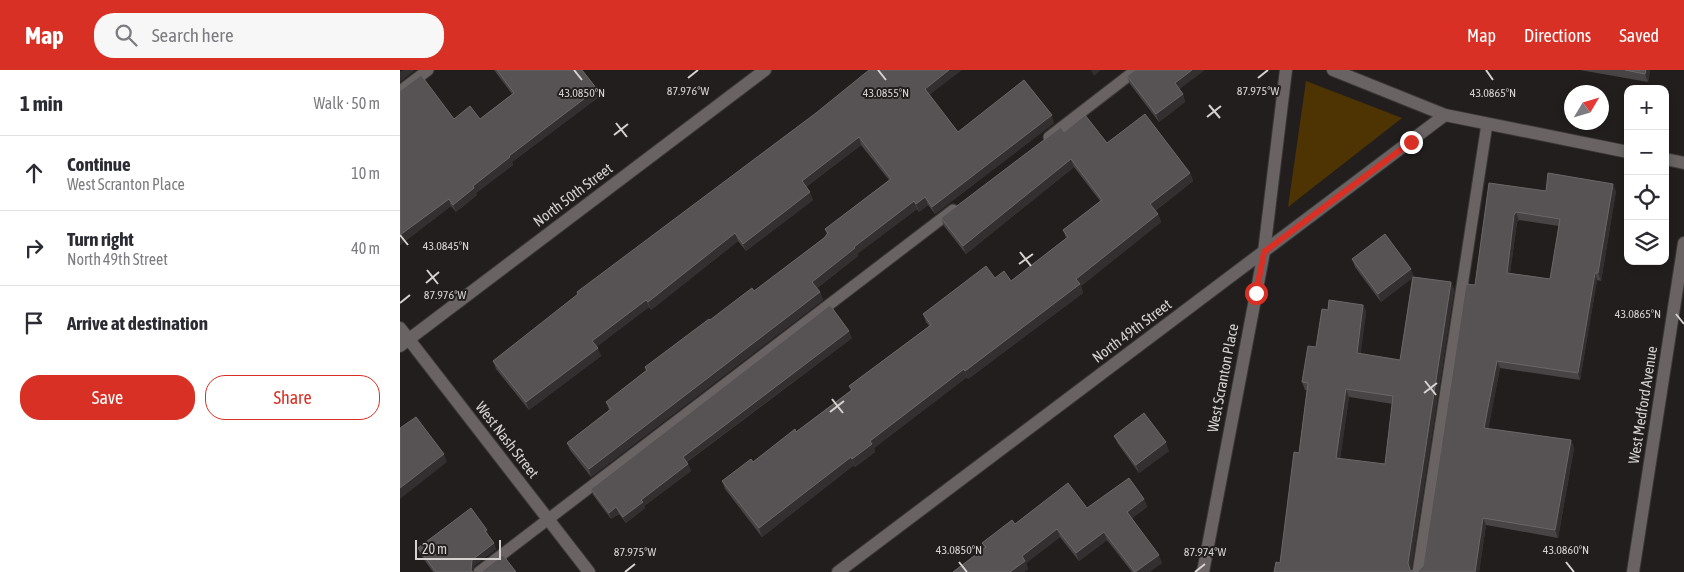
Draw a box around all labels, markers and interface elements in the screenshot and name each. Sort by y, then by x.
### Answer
search box [94,13,444,58]
icon: search [112,21,140,49]
text: Map [25,22,64,49]
text: Search here [152,24,234,46]
text: Map [1467,25,1496,46]
text: Directions [1524,25,1591,46]
text: Saved [1619,25,1659,46]
text: 87.976°W [667,84,709,98]
text: 87.975°W [1237,84,1279,98]
north arrow [1564,85,1609,130]
map controls [1624,85,1669,265]
button: + [1624,85,1669,130]
text: 43.0850°N [559,86,605,100]
text: 43.0855°N [863,86,909,100]
text: 43.0865°N [1470,86,1516,100]
text: 1 min [20,91,63,115]
text: Walk · 50 m [314,94,380,112]
button: − [1624,130,1669,175]
route end [1400,131,1423,154]
text: Continue [67,153,131,175]
icon: ahead [20,159,48,187]
street label: North 50th Street [530,159,616,230]
text: 10 m [351,164,380,182]
text: West Scranton Place [67,175,185,193]
button: locate [1624,175,1669,220]
button: layers [1624,220,1669,265]
text: Turn right [67,228,134,250]
icon: right [20,234,48,262]
text: 40 m [351,239,380,257]
text: 43.0845°N [423,239,469,253]
text: North 49th Street [67,250,168,268]
route start [1245,282,1268,305]
text: 87.976°W [424,288,466,302]
street label: North 49th Street [1089,295,1175,366]
text: 43.0865°N [1615,307,1661,321]
icon: arrive [20,309,48,337]
text: Arrive at destination [67,312,208,334]
street label: West Scranton Place [1204,322,1241,434]
street label: West Medford Avenue [1625,345,1660,465]
button: Save [20,375,195,420]
button: Share [205,375,380,420]
street label: West Nash Street [472,398,542,481]
scale bar [415,537,501,560]
text: 20 m [422,541,447,557]
text: 43.0850°N [936,543,982,557]
text: 43.0860°N [1543,543,1589,557]
text: 87.975°W [614,545,656,559]
text: 87.974°W [1184,545,1226,559]

